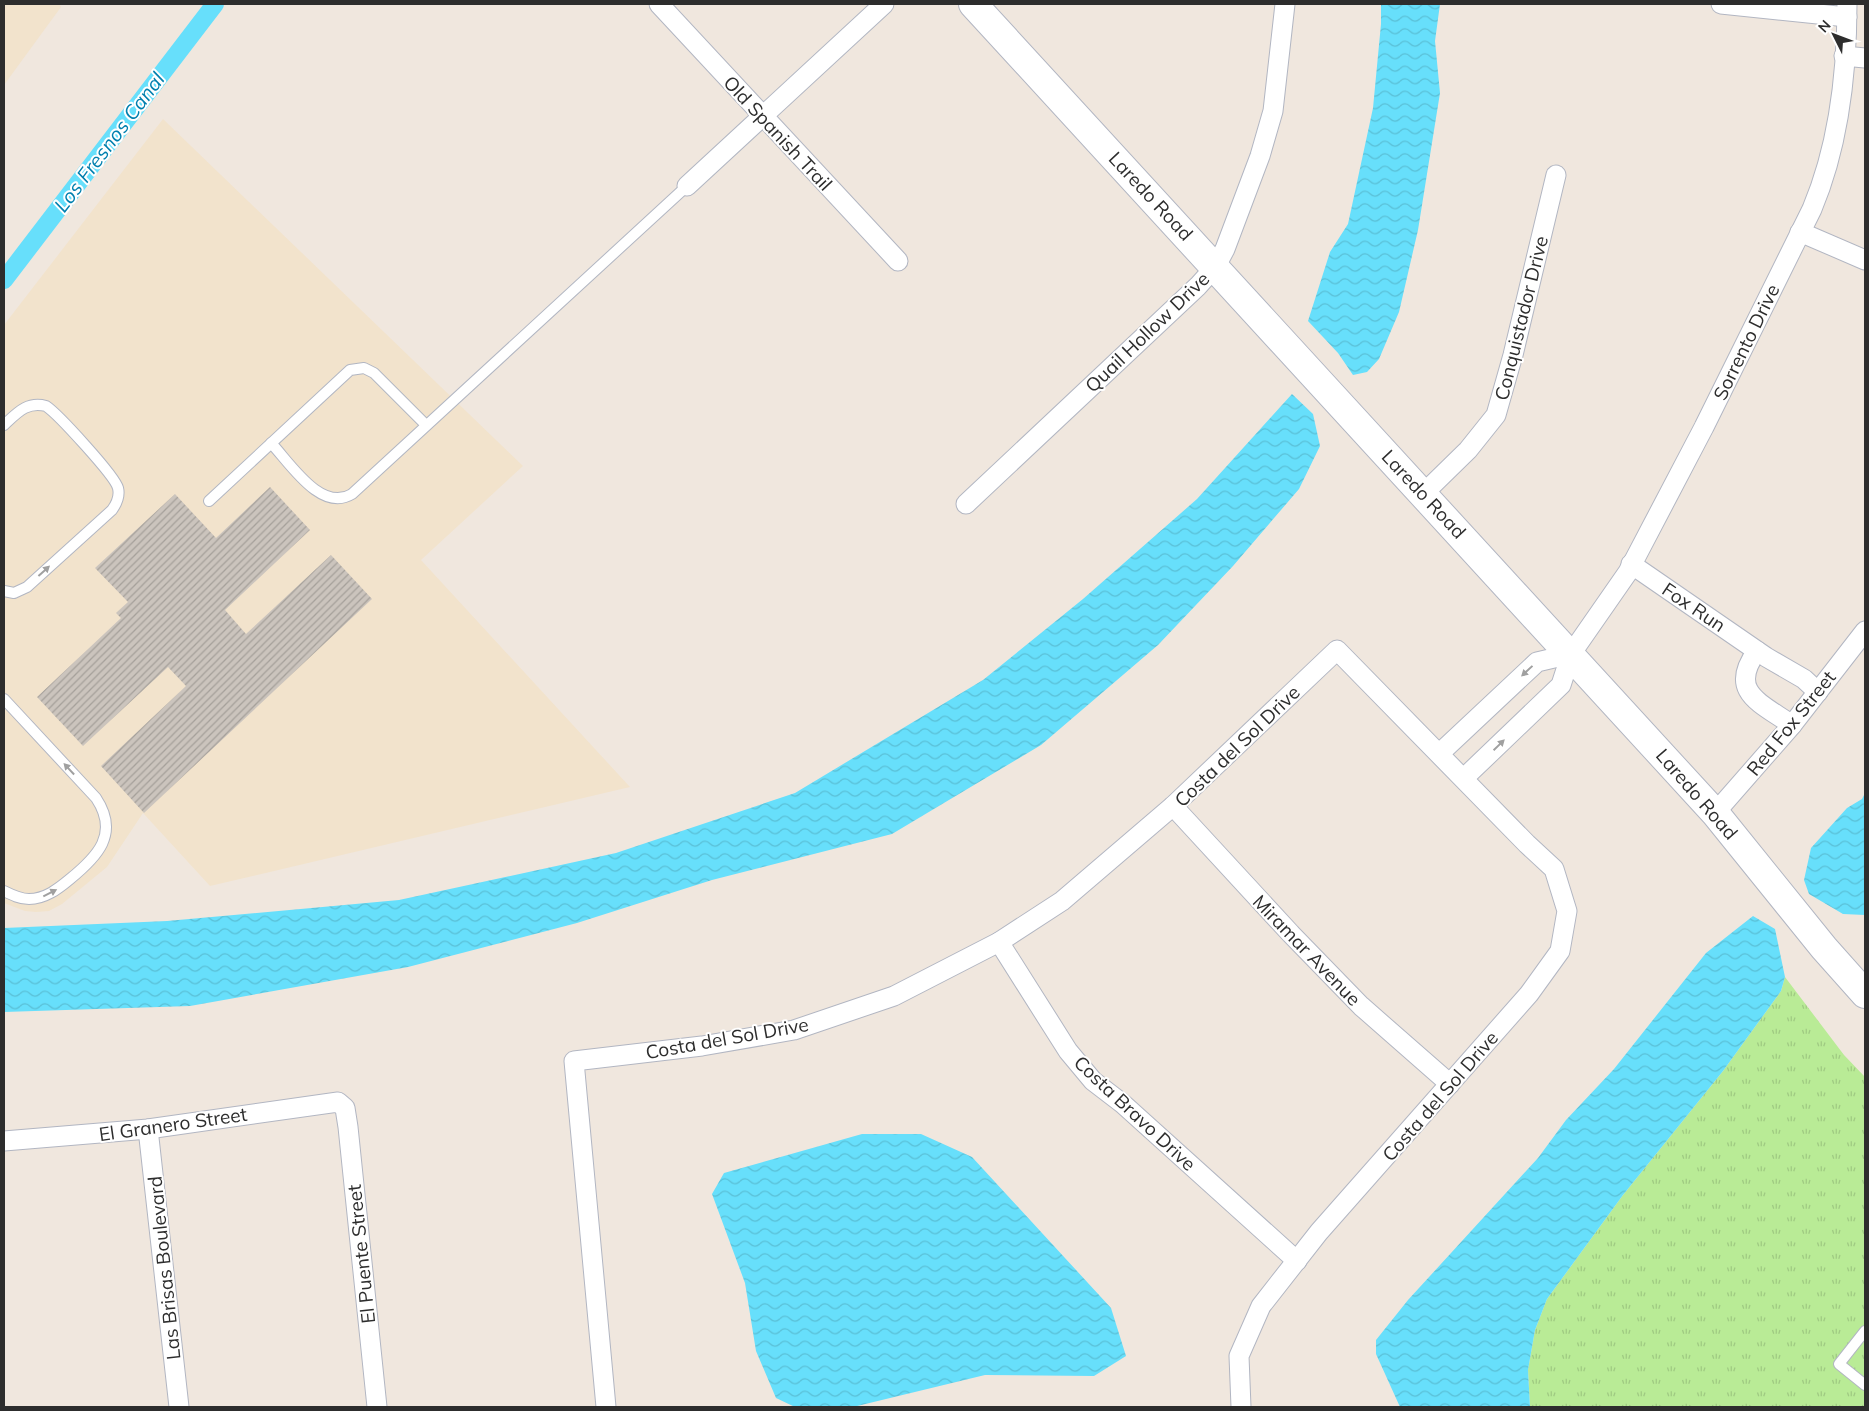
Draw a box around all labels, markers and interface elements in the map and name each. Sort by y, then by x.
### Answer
north arrow [1809,10,1859,60]
text: N [1814,16,1835,36]
water label: Los Fresnos Canal [48,67,170,217]
street label: Old Spanish Trail [719,70,837,196]
street label: Laredo Road [1104,147,1198,245]
street label: Conquistador Drive [1489,233,1553,403]
street label: Quail Hollow Drive [1080,267,1214,397]
street label: Sorrento Drive [1708,280,1784,404]
street label: Laredo Road [1377,445,1471,543]
one-way arrow [38,565,50,577]
street label: Fox Run [1658,577,1730,637]
one-way arrow [1521,665,1533,677]
street label: Red Fox Street [1741,665,1841,780]
street label: Costa del Sol Drive [1169,680,1305,812]
one-way arrow [1493,739,1505,751]
street label: Laredo Road [1651,744,1743,844]
one-way arrow [63,762,74,775]
one-way arrow [42,889,57,897]
street label: Miramar Avenue [1248,889,1366,1011]
street label: Costa del Sol Drive [644,1012,810,1064]
street label: Costa del Sol Drive [1377,1026,1503,1166]
street label: Costa Bravo Drive [1069,1050,1201,1176]
street label: El Granero Street [97,1102,249,1146]
street label: Las Brisas Boulevard [142,1175,186,1361]
street label: El Puente Street [342,1183,380,1325]

